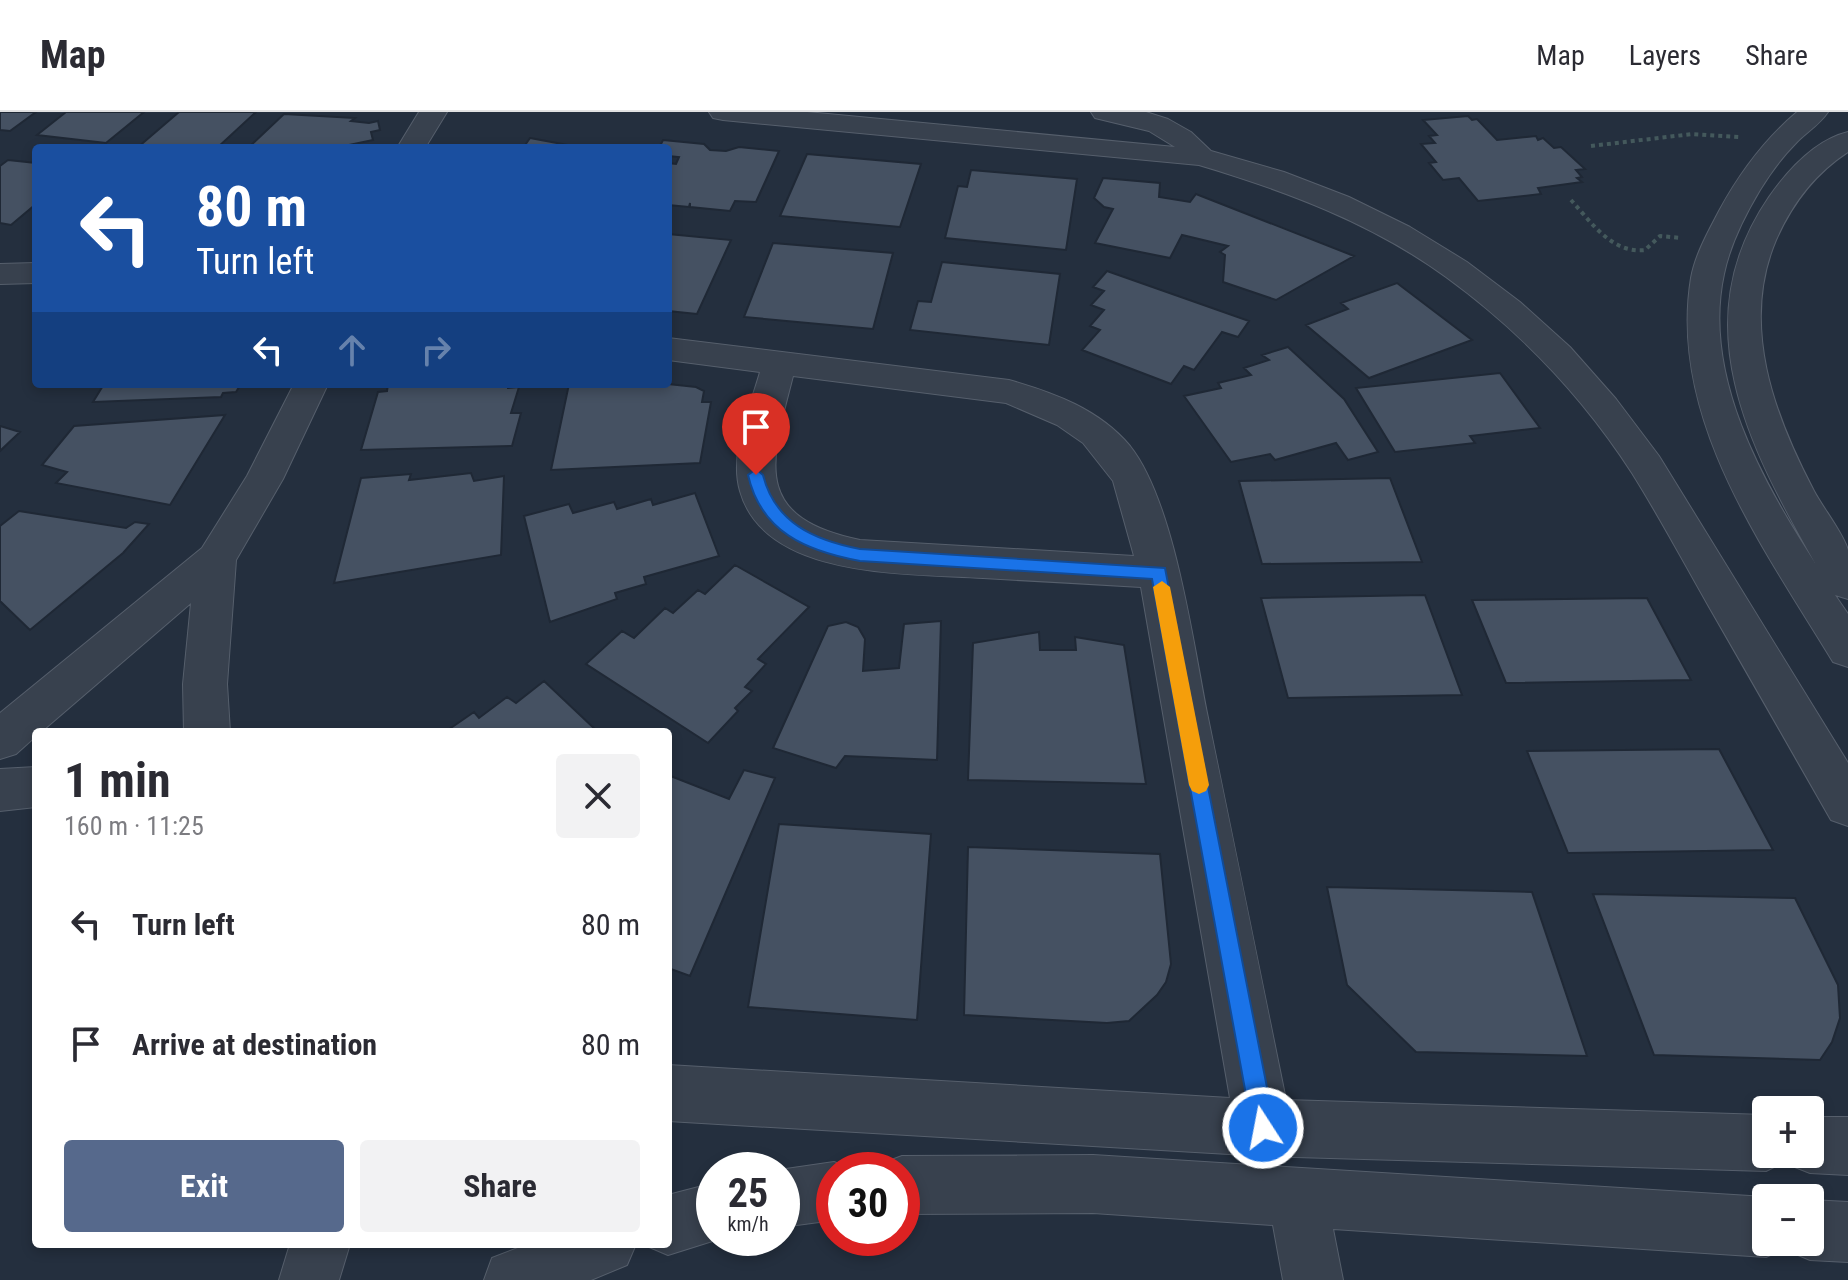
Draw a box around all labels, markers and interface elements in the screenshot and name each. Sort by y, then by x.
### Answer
text: Map [40,33,106,77]
text: Map [1536,39,1585,72]
text: Layers [1629,39,1701,72]
text: Share [1745,39,1808,72]
text: 80 m [196,174,307,240]
icon: left [64,176,168,280]
text: Turn left [196,241,314,283]
icon: left [246,328,290,372]
icon: ahead [330,328,374,372]
icon: right [414,328,458,372]
pin [722,393,790,475]
icon: arrive [734,405,778,449]
text: 1 min [64,752,171,809]
button: close [556,754,640,838]
text: 160 m · 11:25 [64,811,204,841]
icon: left [64,902,108,946]
text: Turn left [132,907,235,942]
text: 80 m [581,907,640,942]
icon: arrive [64,1022,108,1066]
text: Arrive at destination [132,1027,377,1062]
text: 80 m [581,1027,640,1062]
position arrow [1221,1086,1305,1170]
map controls [1752,1096,1824,1256]
button: + [1752,1096,1824,1168]
button: Exit [64,1140,344,1232]
button: Share [360,1140,640,1232]
speed limit sign: 30 [816,1152,920,1256]
text: 25 [728,1170,768,1217]
button: − [1752,1184,1824,1256]
text: km/h [727,1212,769,1236]

